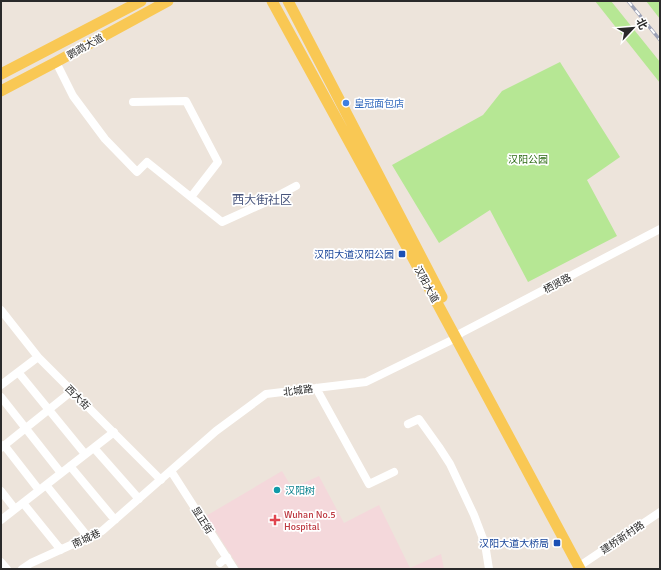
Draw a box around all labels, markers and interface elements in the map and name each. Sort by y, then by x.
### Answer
north arrow [613,8,653,48]
text: 北 [633,16,650,32]
street label: 鹦鹉大道 [65,32,106,62]
marker: 皇冠面包店 [341,98,351,108]
place label: 皇冠面包店 [354,98,404,110]
park label: 汉阳公园 [508,154,548,166]
district label: 西大街社区 [232,193,292,208]
place label: 汉阳大道汉阳公园 [314,249,394,261]
marker: 汉阳大道汉阳公园 [397,249,407,259]
street label: 汉阳大道 [411,264,441,305]
street label: 栖贤路 [541,272,574,296]
street label: 西大街 [62,383,92,413]
street label: 北城路 [283,383,314,399]
marker: 汉阳树 [272,485,282,495]
place label: 汉阳树 [285,485,315,497]
street label: 显正街 [189,505,215,536]
place label: Wuhan No.5 Hospital [284,509,336,533]
marker: Wuhan No.5 Hospital [269,514,281,526]
street label: 建桥新村路 [598,519,647,557]
street label: 南城巷 [70,527,103,551]
place label: 汉阳大道大桥局 [479,538,549,550]
marker: 汉阳大道大桥局 [552,538,562,548]

